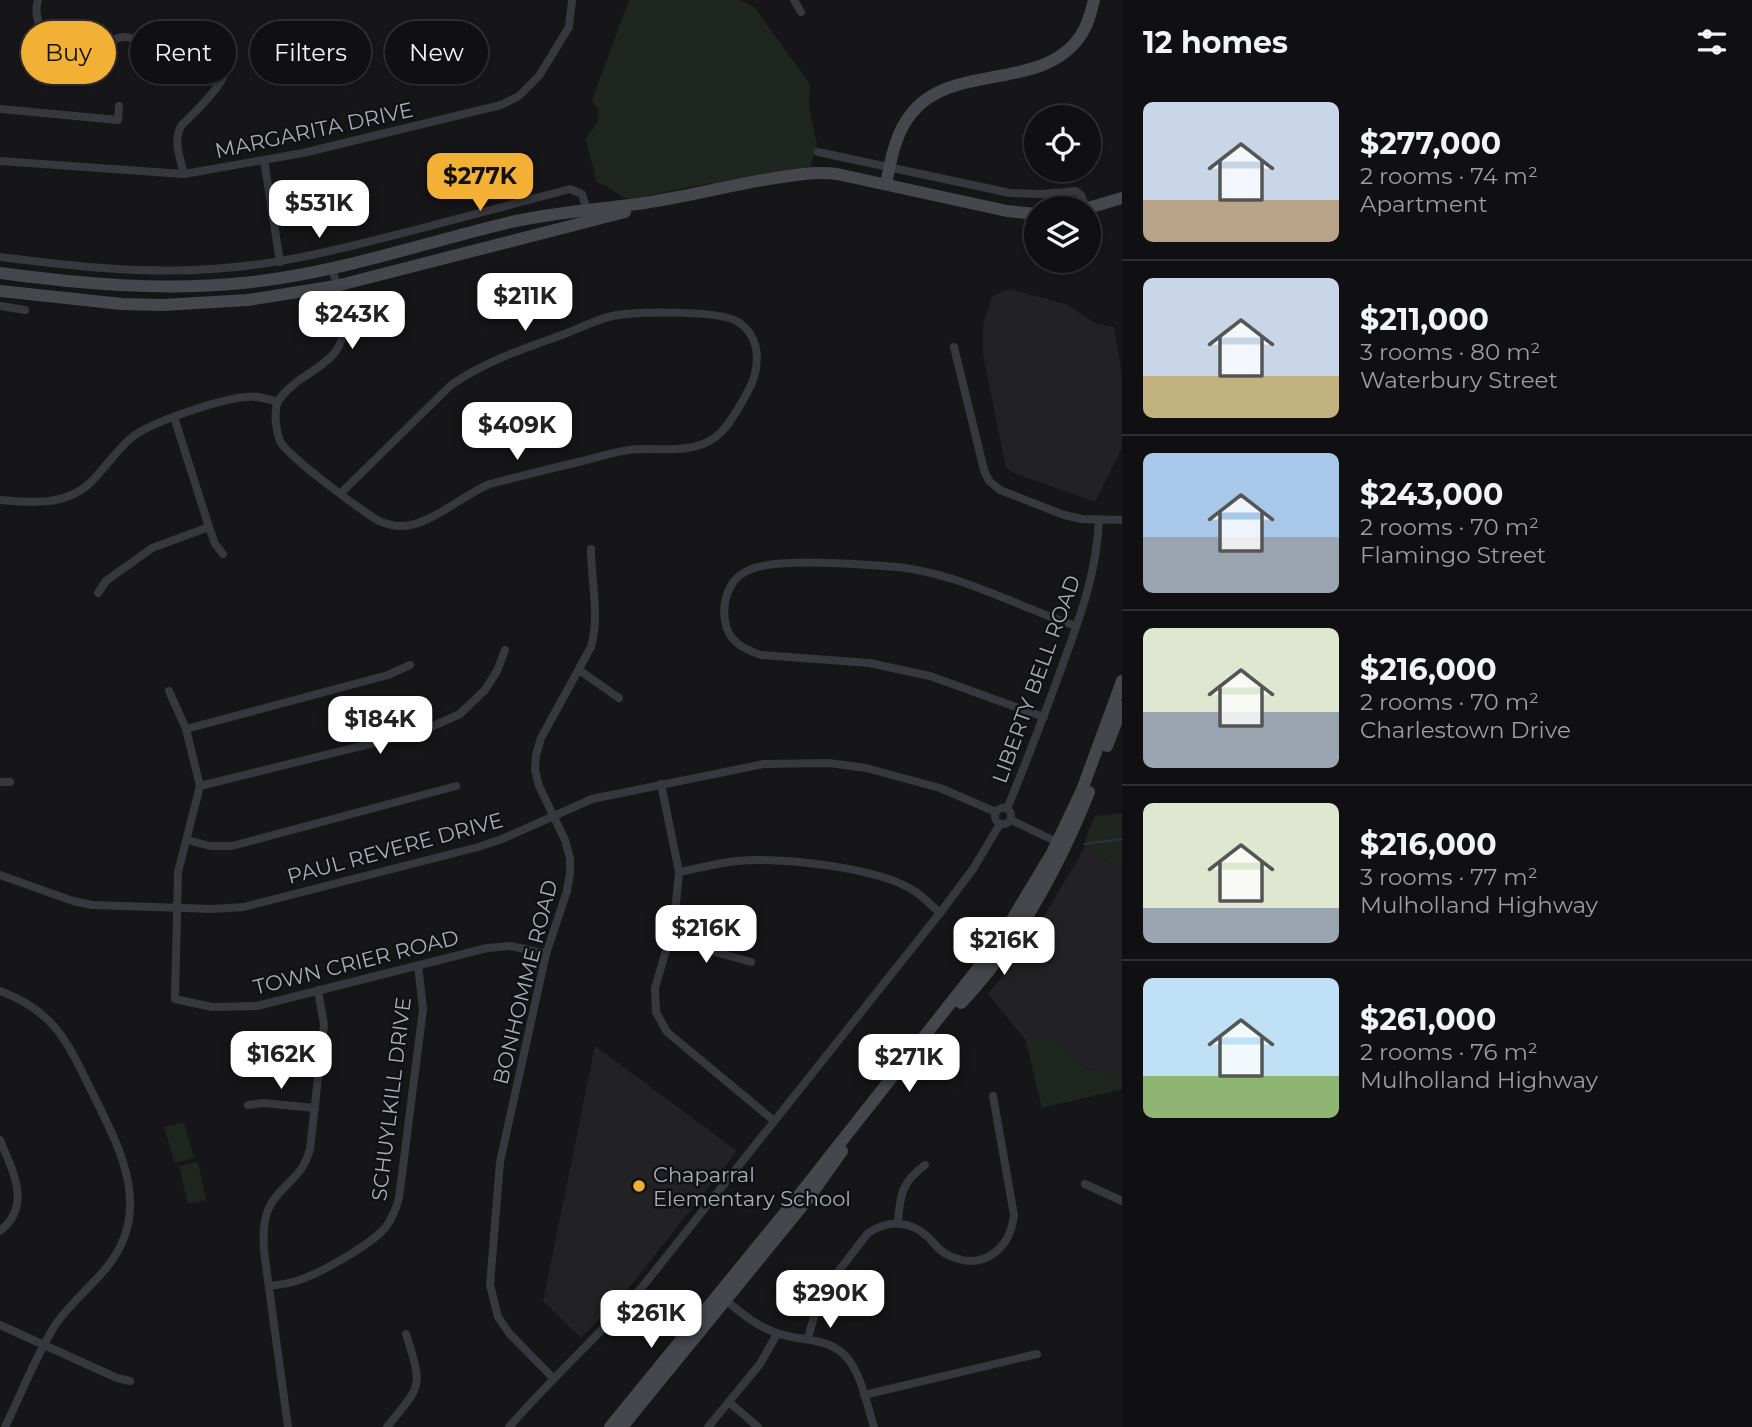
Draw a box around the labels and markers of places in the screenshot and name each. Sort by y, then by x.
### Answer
pin: $277K [431,154,529,213]
pin: $531K [270,180,368,240]
pin: $211K [476,274,574,333]
pin: $243K [303,292,401,351]
pin: $409K [468,402,566,462]
pin: $184K [331,696,429,756]
pin: $216K [657,906,755,965]
pin: $216K [955,918,1053,977]
pin: $162K [232,1032,330,1091]
pin: $271K [860,1034,958,1094]
place label: Chaparral Elementary School [653,1162,851,1211]
marker: Chaparral Elementary School [631,1178,647,1194]
pin: $290K [781,1270,879,1330]
pin: $261K [602,1290,700,1350]

